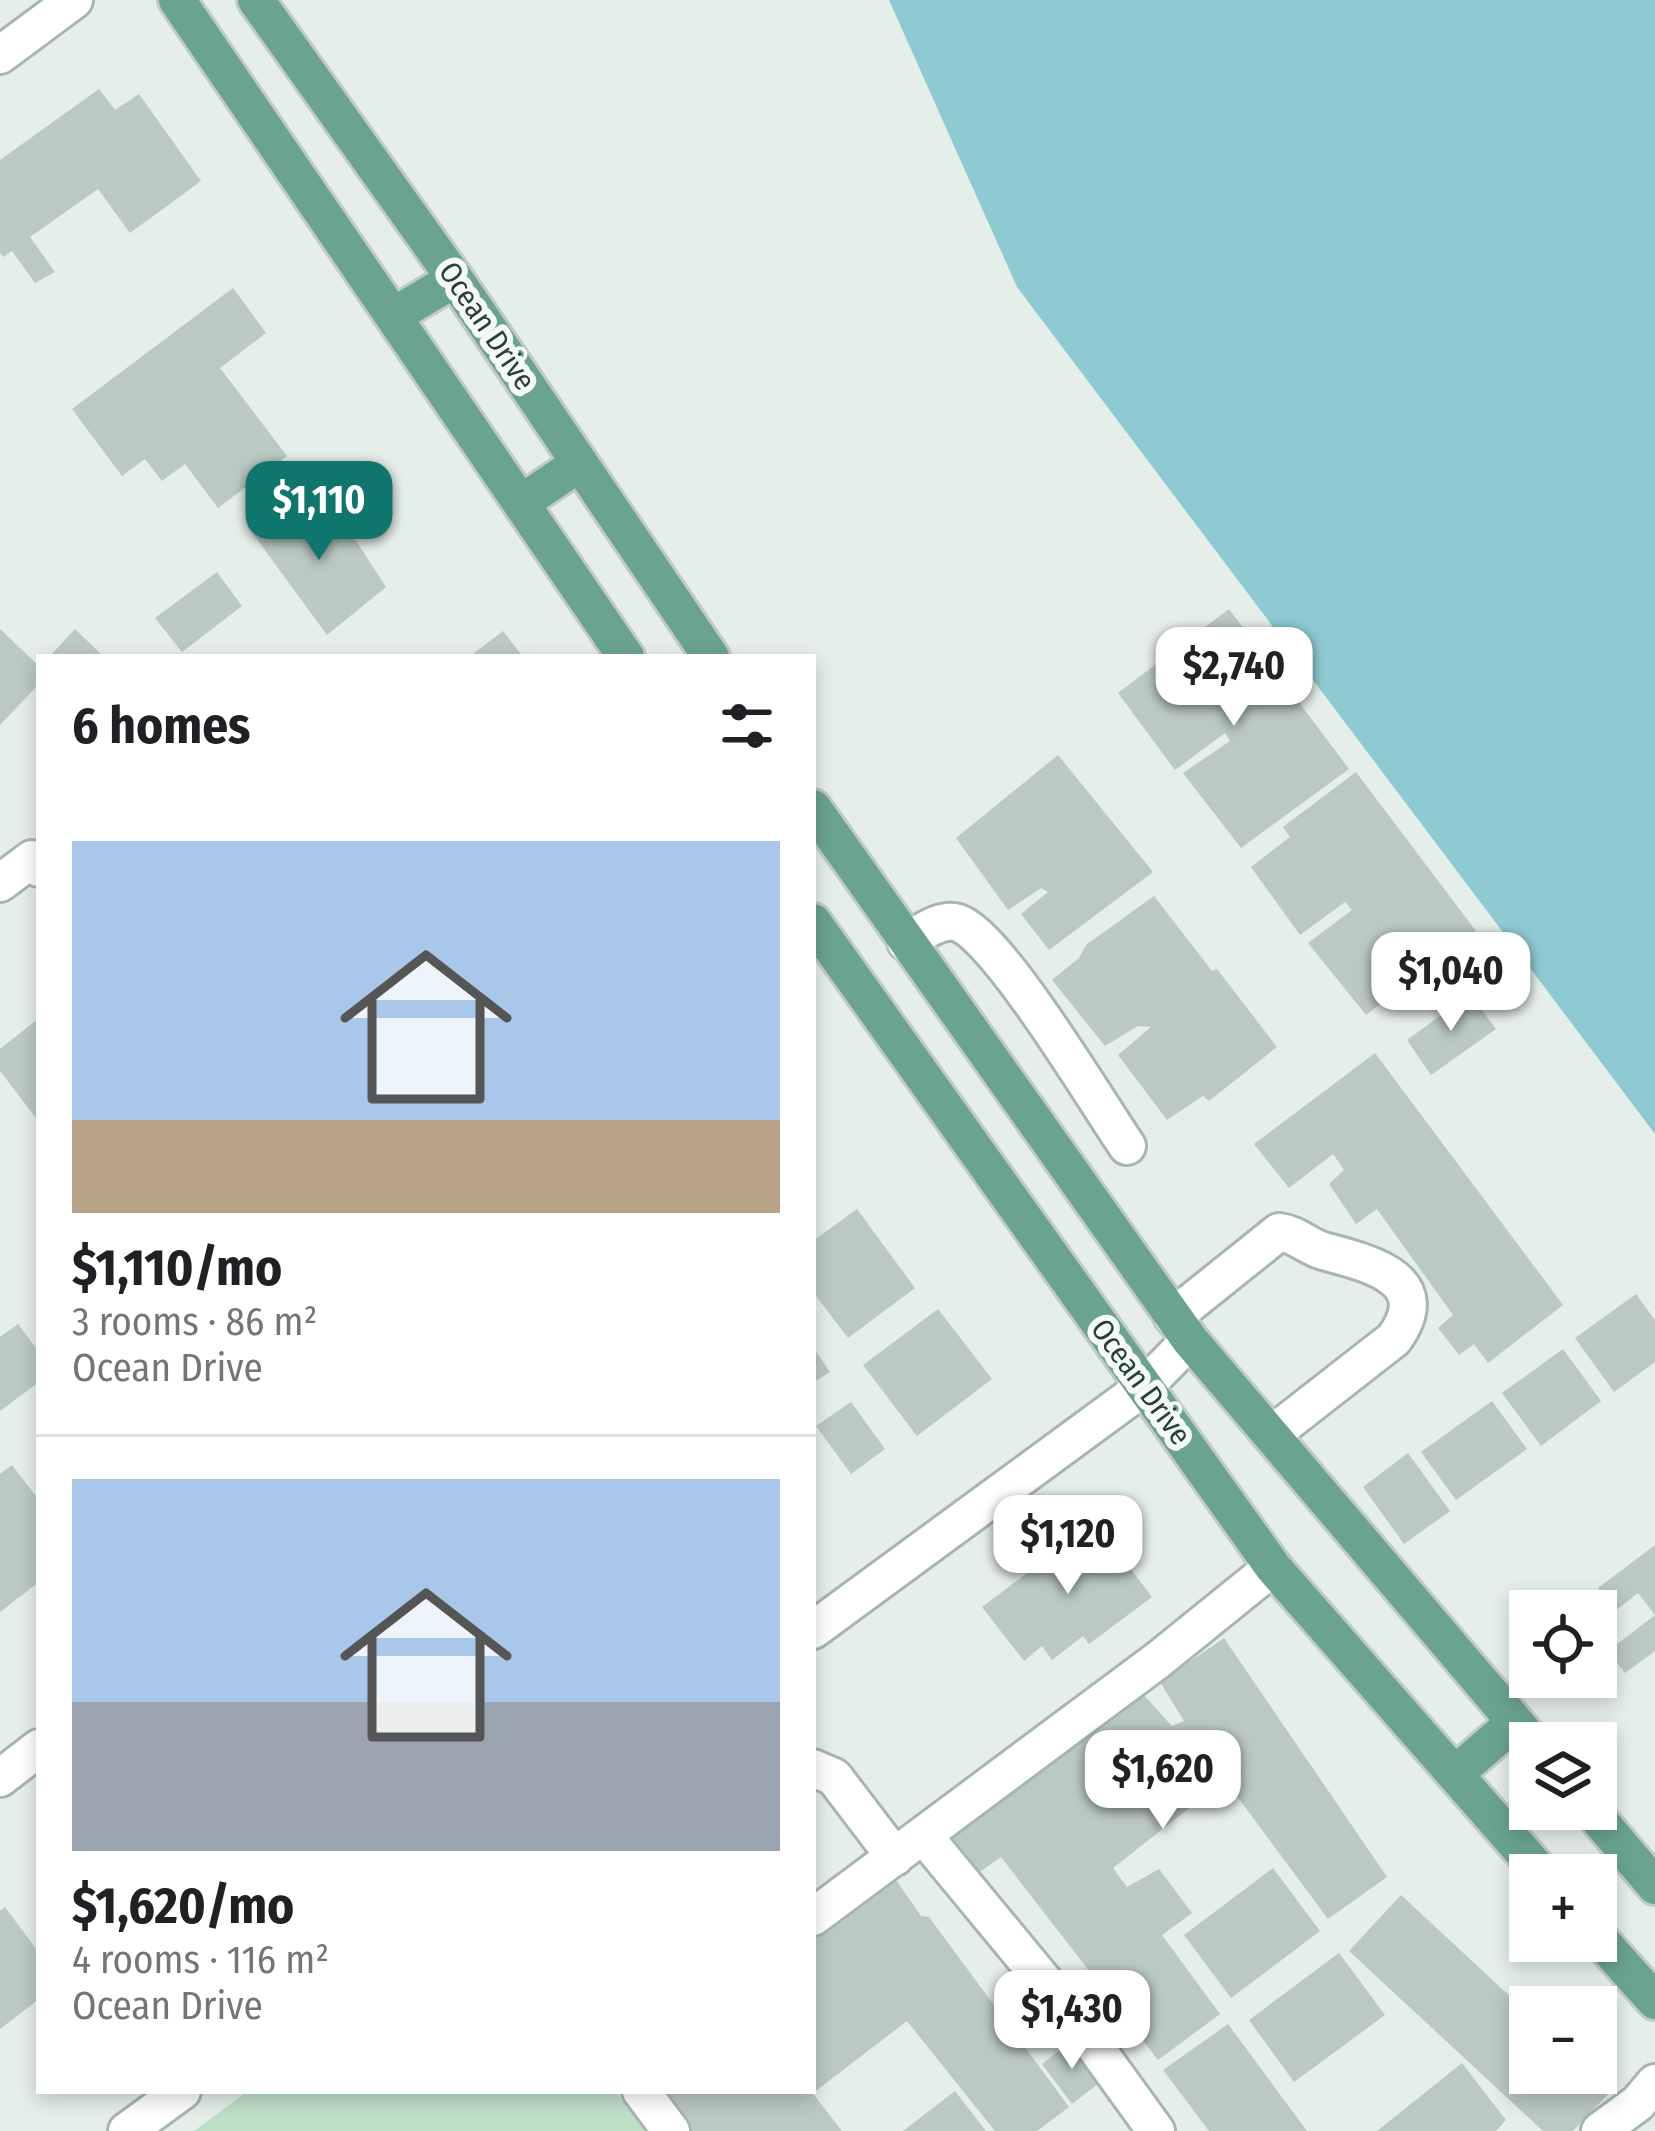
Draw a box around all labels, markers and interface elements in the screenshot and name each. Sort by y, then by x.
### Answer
street label: Ocean Drive [431,255,543,397]
pin: $1,110 [221,461,417,563]
text: $1,110 [272,477,366,523]
pin: $2,740 [1136,627,1332,729]
text: $2,740 [1183,643,1285,689]
icon: filters [714,693,780,759]
text: 6 homes [72,695,250,757]
icon: home [318,919,534,1135]
pin: $1,040 [1353,932,1549,1034]
text: $1,040 [1398,948,1504,994]
text: $1,110/mo [72,1237,282,1299]
text: 3 rooms · 86 m² [72,1299,317,1345]
street label: Ocean Drive [1083,1312,1199,1452]
text: Ocean Drive [72,1345,263,1391]
pin: $1,120 [970,1495,1166,1597]
text: $1,120 [1020,1511,1116,1557]
icon: home [318,1557,534,1773]
map controls [1509,1590,1617,2094]
button: locate [1509,1590,1617,1698]
button: layers [1509,1722,1617,1830]
pin: $1,620 [1065,1730,1261,1832]
text: $1,620 [1112,1746,1214,1792]
button: + [1509,1854,1617,1962]
text: $1,620/mo [72,1875,294,1937]
text: 4 rooms · 116 m² [72,1937,329,1983]
pin: $1,430 [974,1970,1170,2072]
text: Ocean Drive [72,1983,263,2029]
text: $1,430 [1021,1986,1123,2032]
button: − [1509,1986,1617,2094]

